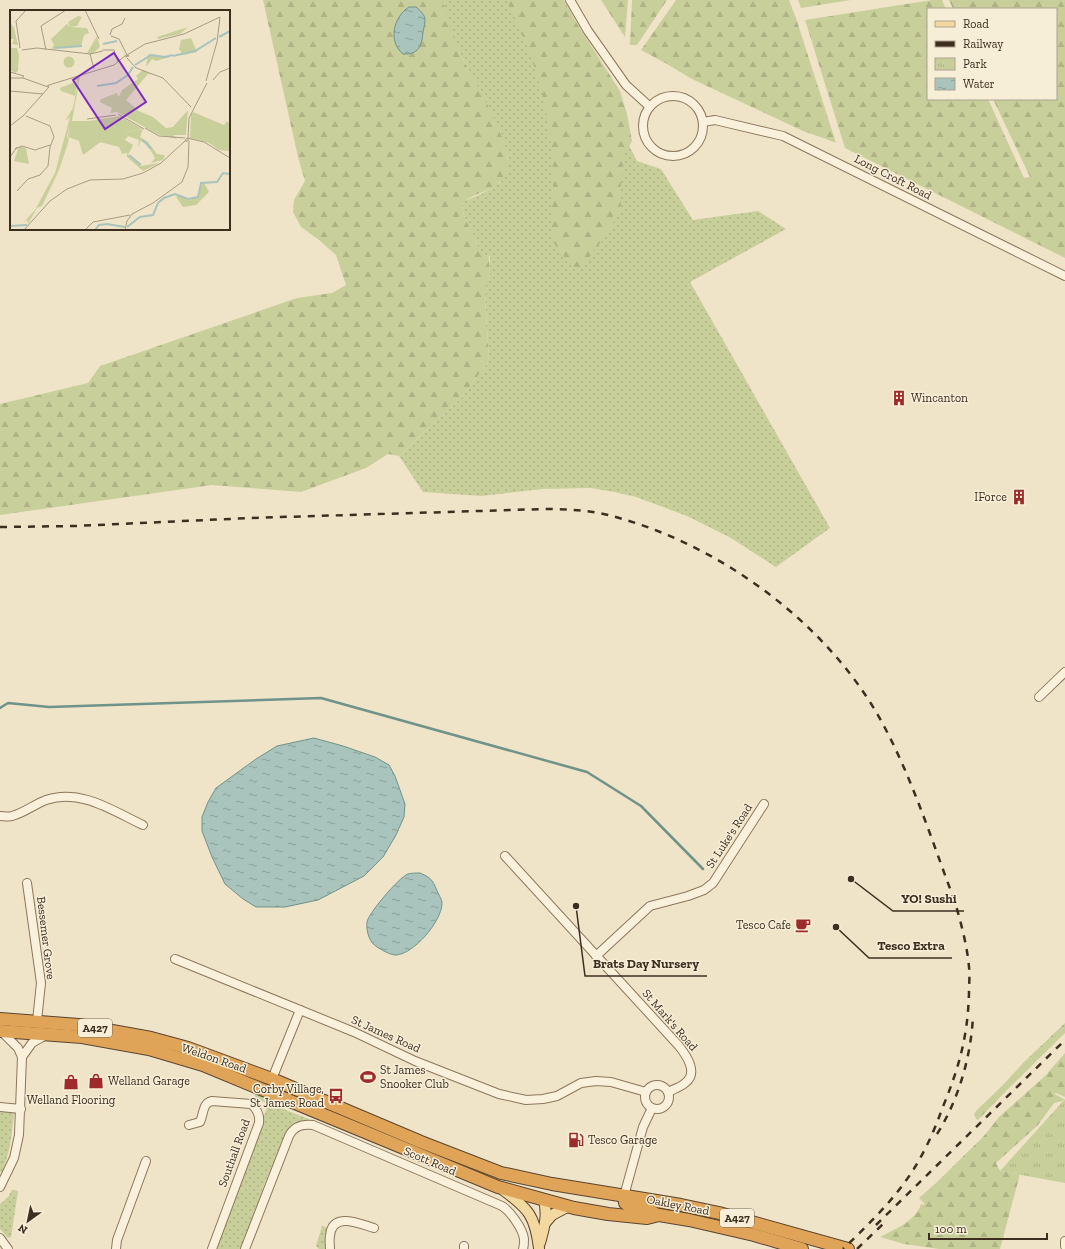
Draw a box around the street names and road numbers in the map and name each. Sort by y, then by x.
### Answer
street label: Long Croft Road [852,152,934,203]
street label: St Luke's Road [703,801,755,871]
street label: Bessemer Grove [34,896,58,981]
street label: St Mark's Road [639,986,701,1054]
street label: St James Road [349,1013,423,1056]
road number: A427 [78,1019,112,1037]
street label: Weldon Road [180,1040,249,1076]
street label: Southall Road [215,1117,253,1189]
street label: Scott Road [402,1144,459,1178]
street label: Oakley Road [645,1192,711,1218]
road number: A427 [720,1209,754,1227]

